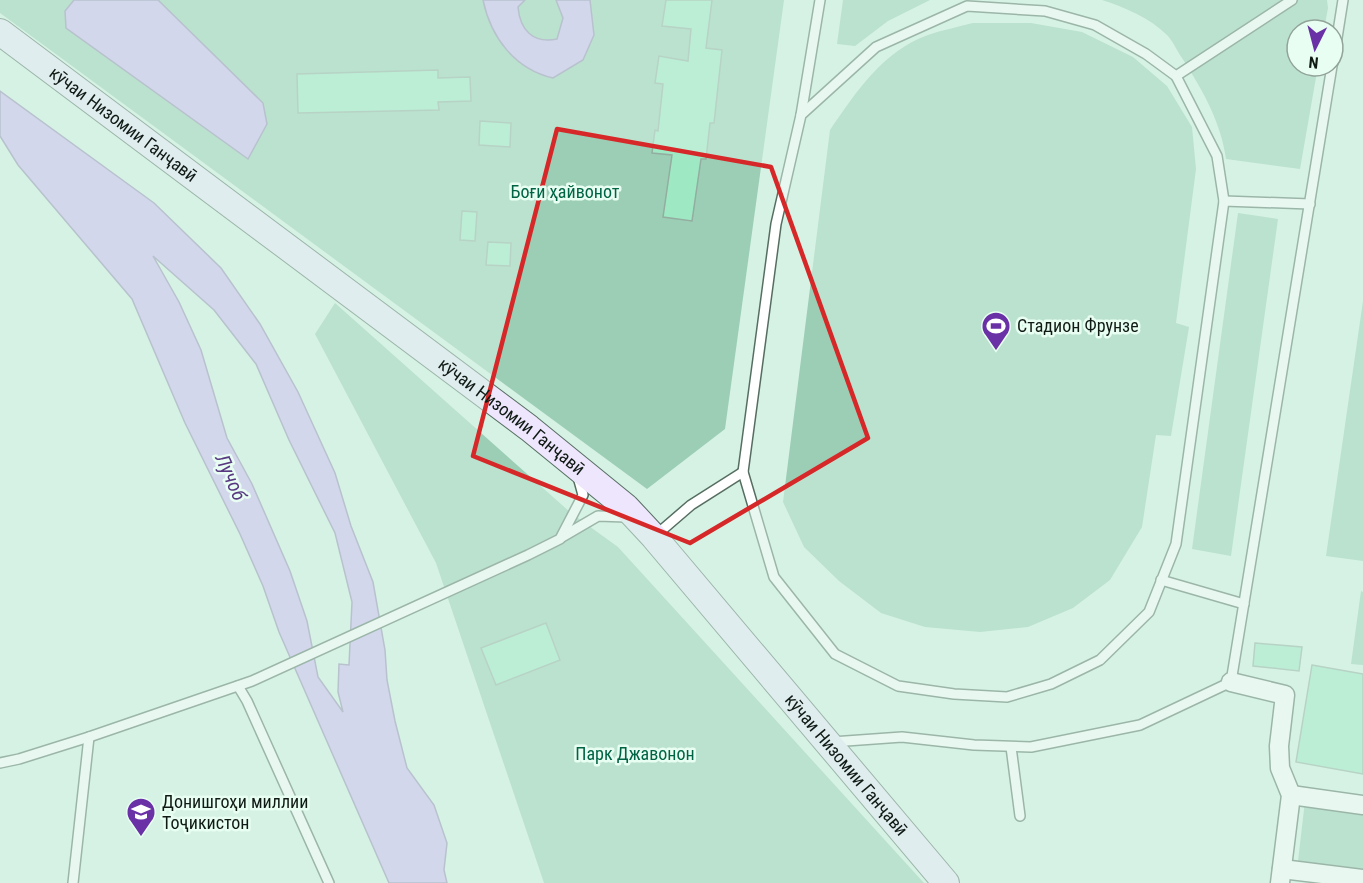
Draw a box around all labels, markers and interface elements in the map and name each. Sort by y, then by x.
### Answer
north arrow [1285,18,1345,78]
text: N [1308,52,1319,72]
street label: кӯчаи Низомии Ганҷавӣ [46,62,202,186]
park label: Боғи ҳайвонот [511,181,620,202]
sports icon: Стадион Фрунзе [980,310,1012,352]
place label: Стадион Фрунзе [1017,315,1139,336]
street label: кӯчаи Низомии Ганҷавӣ [435,353,589,479]
water label: Лучоб [210,449,252,505]
street label: кӯчаи Низомии Ганҷавӣ [781,689,912,840]
park label: Парк Джавонон [575,743,695,764]
place label: Донишгоҳи миллии Тоҷикистон [162,791,308,833]
school or university icon: Донишгоҳи миллии Тоҷикистон [125,796,157,838]

